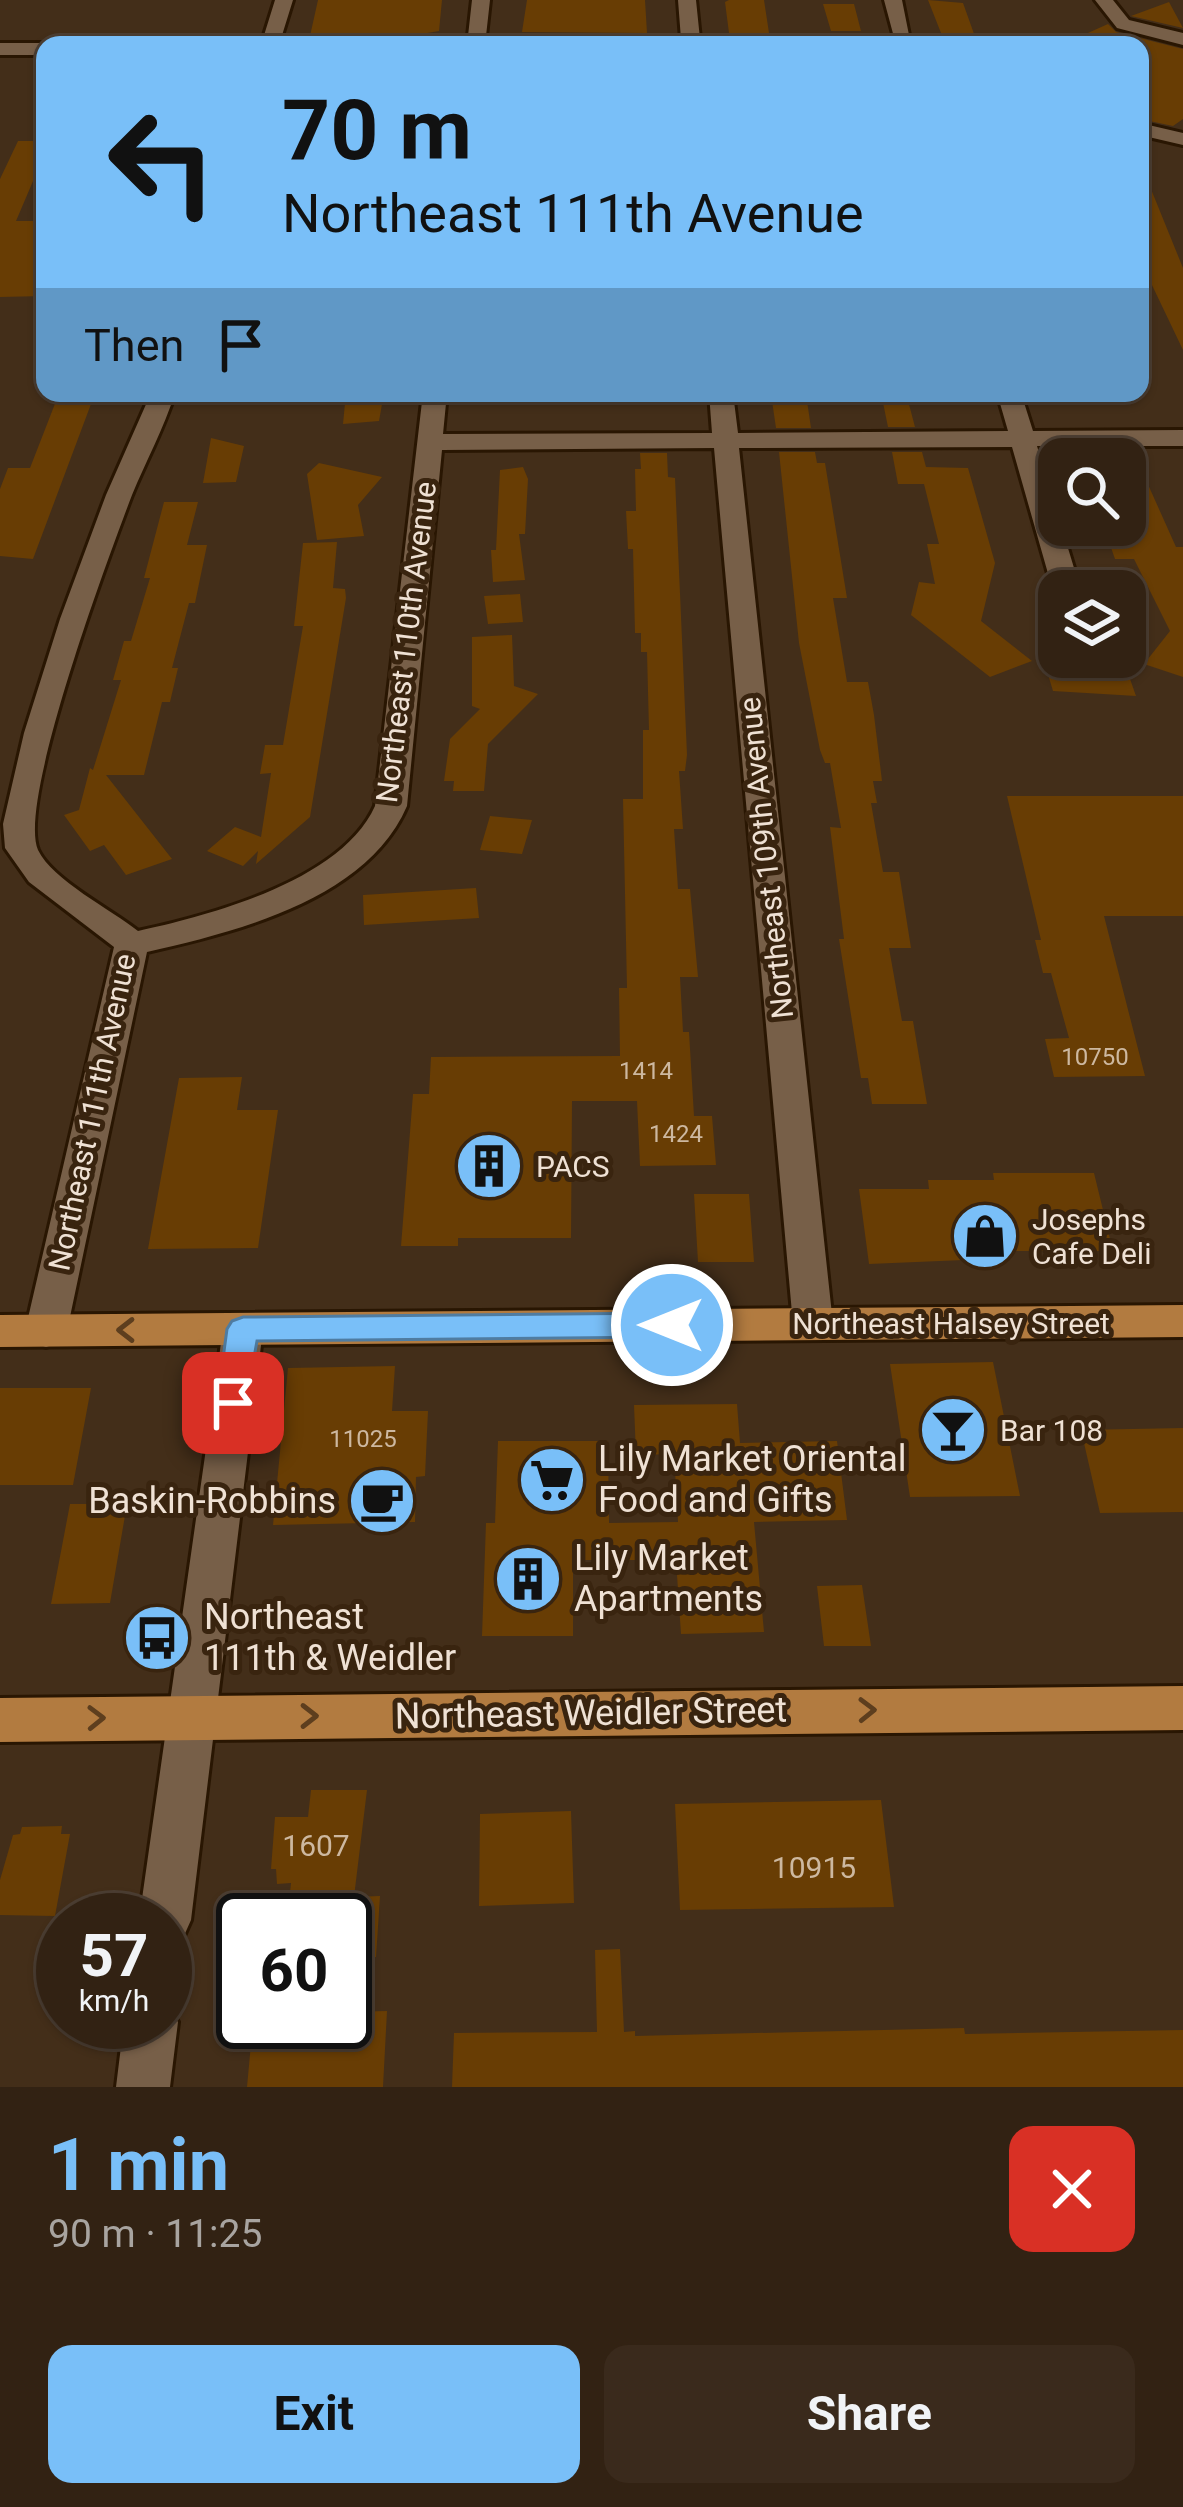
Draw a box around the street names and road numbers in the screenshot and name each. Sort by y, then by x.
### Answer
street label: Northeast 110th Avenue [369,479,443,805]
street label: Northeast 109th Avenue [732,695,800,1021]
street label: Northeast 111th Avenue [41,950,143,1274]
street label: Northeast Halsey Street [792,1306,1110,1341]
street label: Northeast Weidler Street [394,1689,788,1737]

